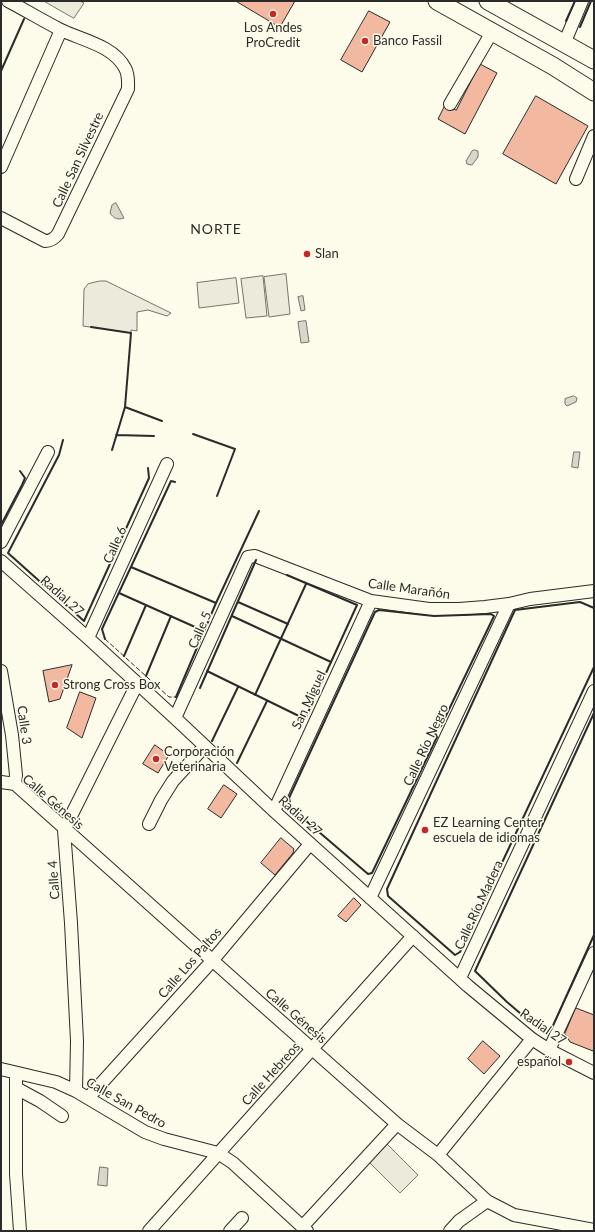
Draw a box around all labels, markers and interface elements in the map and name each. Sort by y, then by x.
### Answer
marker: Los Andes ProCredit [268,9,278,19]
place label: Los Andes ProCredit [244,20,302,51]
place label: Banco Fassil [373,33,442,49]
marker: Banco Fassil [360,36,370,46]
street label: Calle San Silvestre [49,110,107,210]
district label: NORTE [190,221,242,237]
place label: Slan [315,246,339,262]
marker: Slan [302,249,312,259]
street label: Calle 6 [100,524,130,566]
street label: Radial 27 [37,573,87,619]
street label: Calle Marañón [367,576,451,602]
street label: Calle 5 [185,609,215,651]
street label: San Miguel [289,668,329,732]
place label: Strong Cross Box [63,677,161,693]
marker: Strong Cross Box [50,680,60,690]
street label: Calle Río Negro [400,702,452,788]
street label: Calle 3 [14,705,34,745]
place label: Corporación Veterinaria [164,744,234,775]
marker: Corporación Veterinaria [151,754,161,764]
street label: Calle Génesis [19,771,87,833]
street label: Radial 27 [275,793,325,839]
place label: EZ Learning Center escuela de idiomas [433,815,542,846]
marker: EZ Learning Center escuela de idiomas [420,825,430,835]
street label: Calle Río Madera [451,858,507,952]
street label: Calle 4 [45,860,63,900]
street label: Calle Los Paltos [155,924,225,1002]
street label: Calle Génesis [262,985,330,1047]
street label: Radial 27 [517,1005,569,1049]
street label: Calle Hebreos [239,1039,303,1109]
place label: español [517,1054,561,1070]
marker: español [564,1057,574,1067]
street label: Calle San Pedro [83,1075,169,1131]

